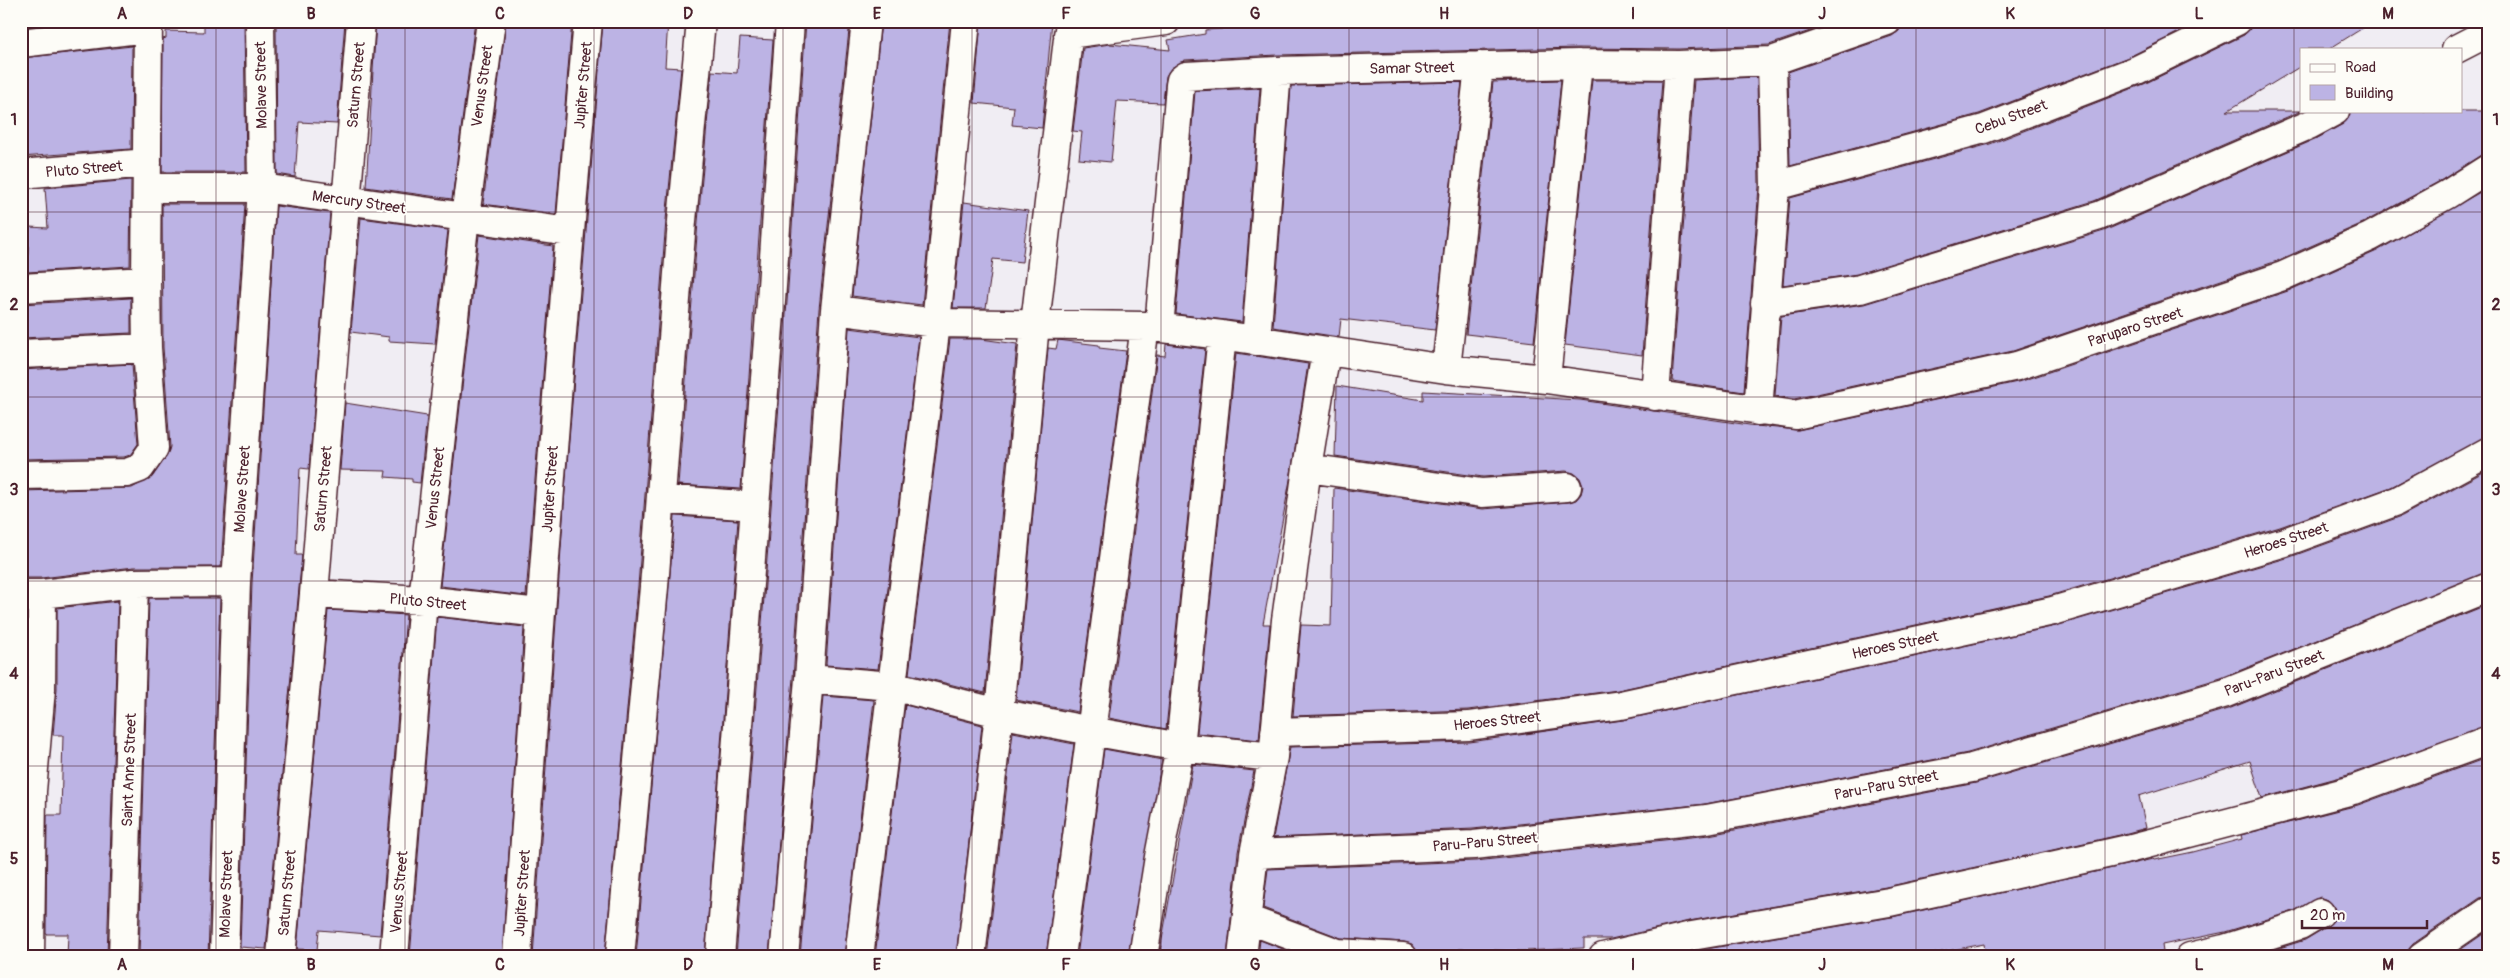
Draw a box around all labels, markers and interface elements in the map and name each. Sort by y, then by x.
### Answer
text: A [117,4,128,24]
text: B [306,4,316,24]
text: C [495,4,505,24]
text: D [683,4,693,24]
text: E [873,4,882,24]
text: F [1061,4,1071,24]
text: G [1250,4,1261,24]
text: H [1439,4,1449,24]
text: I [1631,4,1635,24]
text: J [1818,4,1826,24]
text: K [2005,4,2015,24]
text: L [2194,4,2204,24]
text: M [2382,4,2394,24]
street label: Molave Street [251,40,272,129]
street label: Saturn Street [343,40,370,129]
street label: Jupiter Street [570,40,597,129]
street label: Venus Street [467,43,498,128]
legend [2300,48,2462,112]
street label: Samar Street [1369,58,1456,79]
text: Road [2345,58,2376,77]
text: Building [2345,84,2393,103]
street label: Cebu Street [1972,95,2051,139]
text: 1 [11,110,17,130]
text: 1 [2493,110,2499,130]
street label: Pluto Street [45,157,124,182]
street label: Mercury Street [311,187,408,219]
text: 2 [10,295,19,315]
text: 2 [2492,295,2501,315]
street label: Paruparo Street [2085,303,2186,352]
street label: Molave Street [230,444,255,533]
street label: Saturn Street [310,444,337,533]
street label: Jupiter Street [538,444,563,533]
street label: Venus Street [422,445,449,530]
text: 3 [10,480,19,500]
text: 3 [2492,480,2501,500]
street label: Heroes Street [2242,518,2332,563]
street label: Pluto Street [389,590,468,615]
street label: Heroes Street [1850,627,1941,664]
street label: Paru-Paru Street [2222,645,2328,701]
text: 4 [9,664,19,684]
text: 4 [2491,664,2501,684]
street label: Heroes Street [1453,707,1542,736]
street label: Saint Anne Street [118,712,141,827]
street label: Paru-Paru Street [1833,766,1940,805]
street label: Paru-Paru Street [1432,828,1539,857]
street label: Saturn Street [274,848,301,937]
street label: Jupiter Street [510,848,535,937]
text: 5 [10,849,19,869]
street label: Molave Street [215,849,238,938]
street label: Venus Street [386,849,413,934]
text: 5 [2492,849,2501,869]
scale bar [2302,898,2428,930]
text: 20 m [2310,906,2345,925]
text: A [117,955,128,975]
text: B [306,955,316,975]
text: C [495,955,505,975]
text: D [683,955,693,975]
text: E [873,955,882,975]
text: F [1061,955,1071,975]
text: G [1250,955,1261,975]
text: H [1439,955,1449,975]
text: I [1631,955,1635,975]
text: J [1818,955,1826,975]
text: K [2005,955,2015,975]
text: L [2194,955,2204,975]
text: M [2382,955,2394,975]

